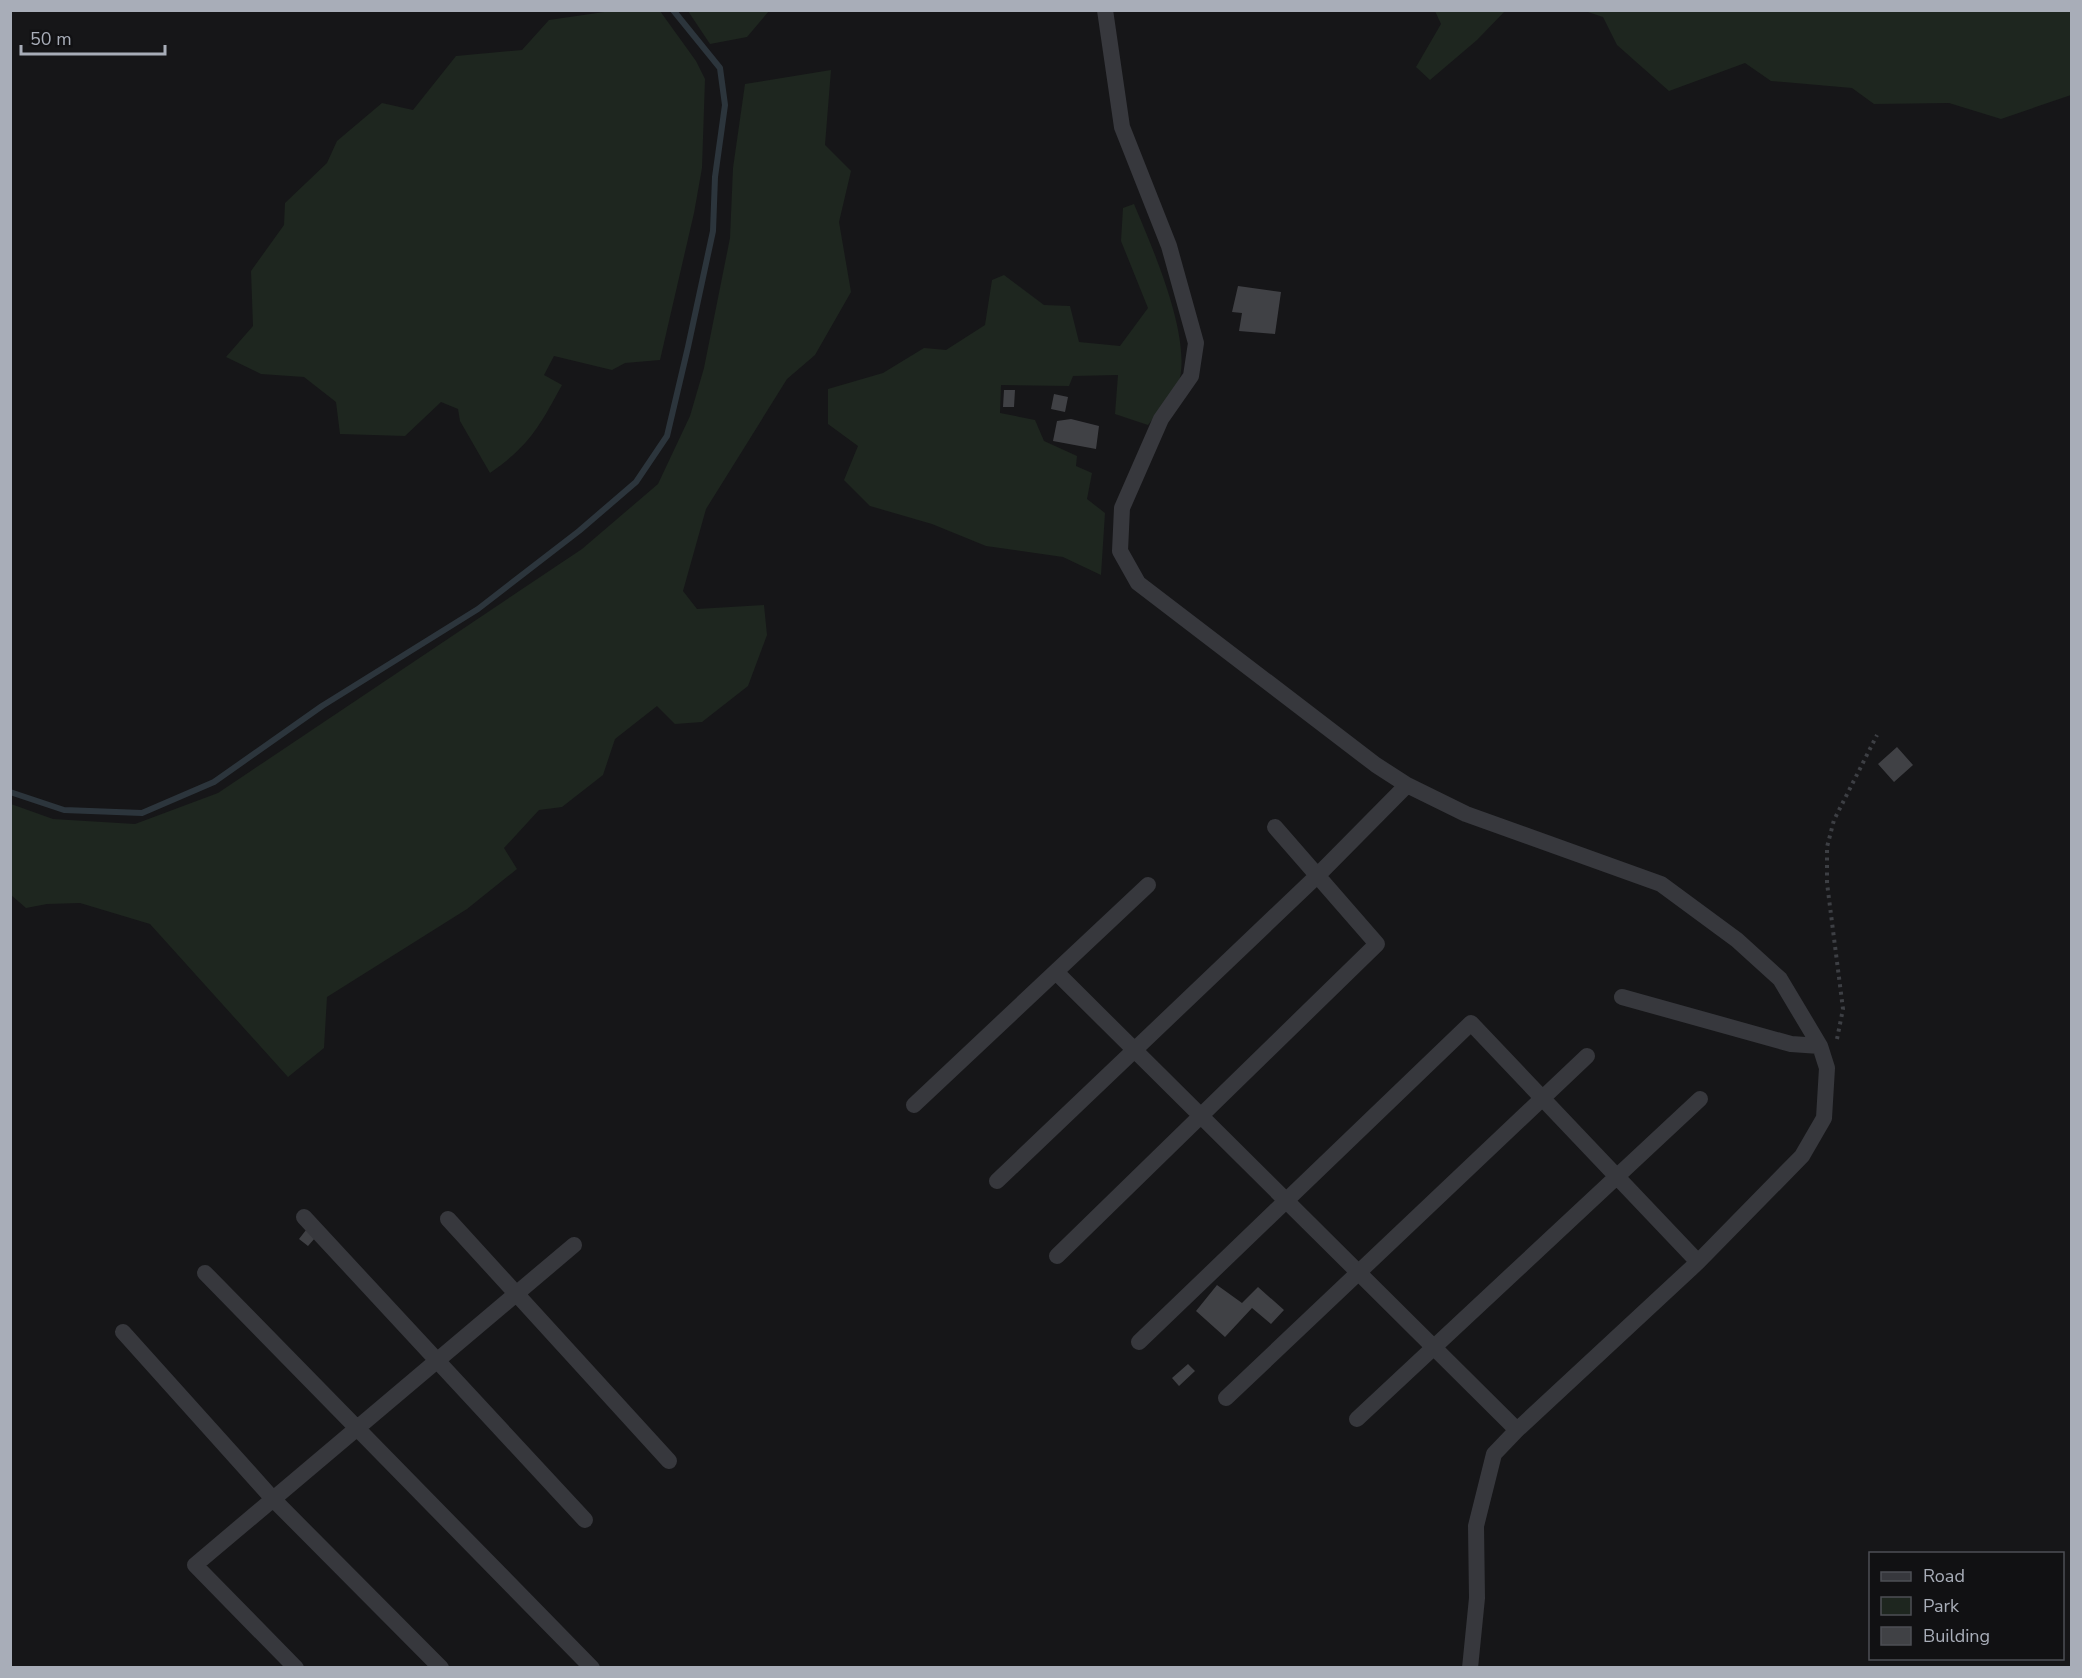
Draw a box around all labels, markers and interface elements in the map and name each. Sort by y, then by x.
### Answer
scale bar [21,18,165,56]
text: 50 m [30,27,72,51]
legend [1869,1552,2064,1660]
text: Road [1923,1564,1965,1588]
text: Park [1923,1594,1960,1618]
text: Building [1923,1624,1990,1648]

